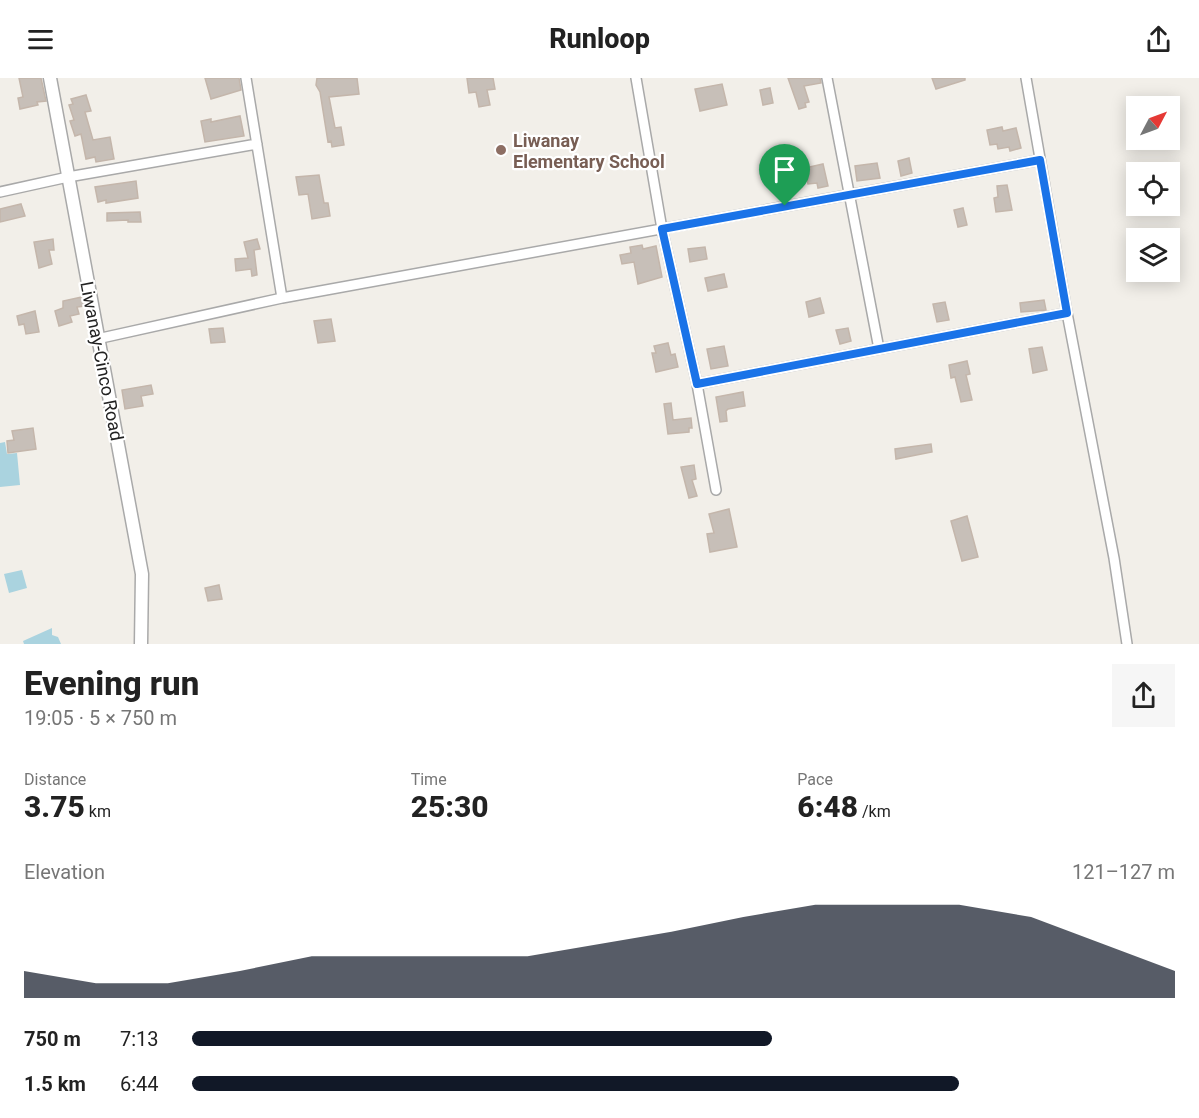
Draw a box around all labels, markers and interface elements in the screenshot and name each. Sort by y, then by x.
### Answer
icon: menu [24,23,57,56]
text: Runloop [549,23,650,55]
icon: share [1142,23,1175,56]
north arrow [1126,96,1180,150]
map controls [1126,96,1180,282]
place label: Liwanay Elementary School [513,130,665,172]
marker: Liwanay Elementary School [494,143,508,157]
pin [759,144,810,206]
icon: arrive [768,153,801,186]
button: locate [1126,162,1180,216]
button: layers [1126,228,1180,282]
street label: Liwanay-Cinco Road [76,280,128,442]
text: Evening run [24,664,199,703]
button: share [1112,664,1175,727]
text: 19:05 · 5 × 750 m [24,706,177,730]
text: Distance [24,770,86,789]
text: Time [411,770,447,789]
text: Pace [797,770,833,789]
text: 3.75 [24,789,85,824]
text: 25:30 [411,789,489,824]
text: 6:48 [797,789,858,824]
text: km [85,802,111,821]
text: /km [858,802,891,821]
text: Elevation [24,860,105,884]
text: 121–127 m [1072,860,1175,884]
text: 750 m [24,1027,81,1051]
text: 7:13 [120,1027,159,1051]
text: 1.5 km [24,1072,86,1096]
text: 6:44 [120,1072,159,1096]

